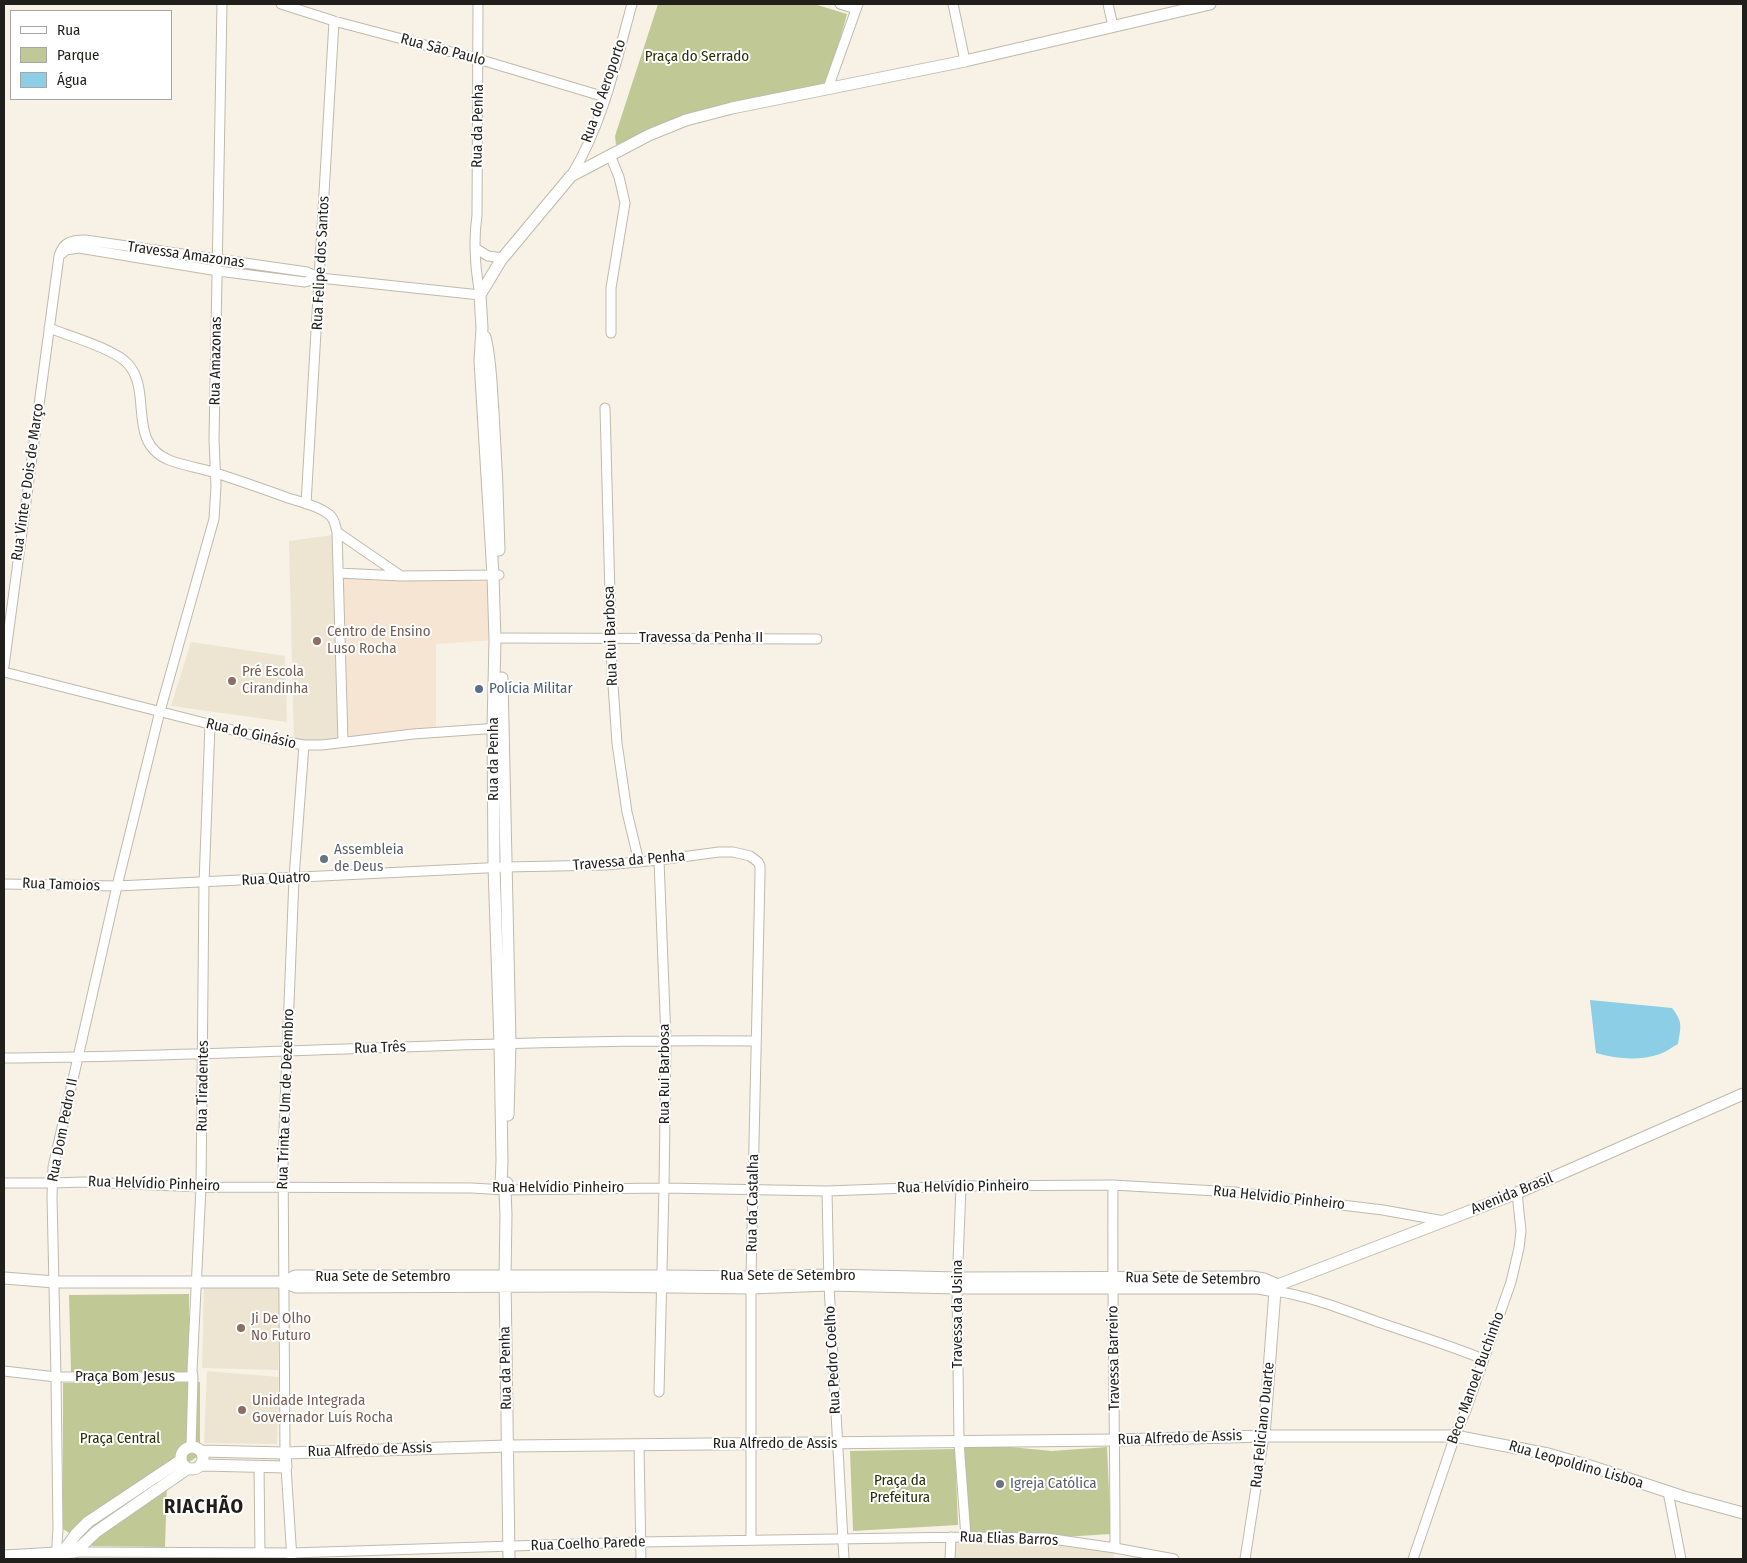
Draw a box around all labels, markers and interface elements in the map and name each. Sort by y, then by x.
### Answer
legend [10,10,172,100]
text: Rua [57,21,80,39]
street label: Rua São Paulo [399,30,487,70]
street label: Rua do Aeroporto [578,37,630,145]
text: Parque [57,46,100,64]
park label: Praça do Serrado [645,48,749,66]
text: Água [57,71,87,89]
street label: Rua da Penha [468,84,488,168]
street label: Rua Felipe dos Santos [308,195,334,331]
street label: Travessa Amazonas [126,238,246,272]
street label: Rua Amazonas [206,316,226,406]
street label: Rua Vinte e Dois de Março [8,402,48,562]
street label: Rua Rui Barbosa [600,585,622,687]
place label: Centro de Ensino Luso Rocha [327,623,431,658]
street label: Travessa da Penha II [639,629,763,647]
marker: Centro de Ensino Luso Rocha [311,635,323,647]
place label: Pré Escola Cirandinha [242,663,308,698]
marker: Pré Escola Cirandinha [226,675,238,687]
place label: Polícia Militar [489,680,573,698]
marker: Polícia Militar [473,683,485,695]
street label: Rua do Ginásio [204,715,298,753]
street label: Rua da Penha [485,717,503,801]
place label: Assembleia de Deus [334,841,404,876]
street label: Travessa da Penha [572,847,686,875]
marker: Assembleia de Deus [318,853,330,865]
street label: Rua Quatro [241,868,311,890]
street label: Rua Tamoios [22,875,100,895]
street label: Rua Trinta e Um de Dezembro [274,1008,298,1190]
street label: Rua Rui Barbosa [656,1024,674,1124]
street label: Rua Três [354,1038,406,1058]
street label: Rua Tiradentes [193,1040,213,1132]
street label: Rua Dom Pedro II [44,1077,82,1183]
street label: Rua da Castalha [743,1154,763,1252]
street label: Avenida Brasil [1468,1169,1556,1219]
street label: Rua Helvídio Pinheiro [88,1173,220,1195]
street label: Rua Helvídio Pinheiro [897,1177,1029,1197]
street label: Rua Helvídio Pinheiro [492,1179,624,1197]
street label: Rua Helvidio Pinheiro [1212,1182,1346,1214]
street label: Travessa da Usina [949,1260,967,1368]
street label: Rua Sete de Setembro [720,1267,856,1285]
street label: Rua Sete de Setembro [315,1268,451,1286]
street label: Rua Sete de Setembro [1125,1269,1261,1289]
street label: Rua Pedro Coelho [821,1305,845,1415]
street label: Travessa Barreiro [1104,1305,1124,1411]
street label: Beco Manoel Buchinho [1444,1309,1508,1447]
place label: Ji De Olho No Futuro [251,1310,311,1345]
marker: Ji De Olho No Futuro [235,1322,247,1334]
street label: Rua da Penha [496,1326,516,1410]
street label: Rua Feliciano Duarte [1247,1361,1279,1489]
street label: Praça Bom Jesus [75,1368,175,1386]
place label: Unidade Integrada Governador Luís Rocha [252,1392,393,1427]
marker: Unidade Integrada Governador Luís Rocha [236,1404,248,1416]
street label: Rua Alfredo de Assis [1117,1427,1243,1449]
park label: Praça Central [80,1430,160,1448]
street label: Rua Alfredo de Assis [713,1435,837,1453]
street label: Rua Leopoldino Lisboa [1507,1437,1645,1493]
street label: Rua Alfredo de Assis [307,1439,433,1461]
park label: Praça da Prefeitura [870,1472,930,1507]
place label: Igreja Católica [1010,1475,1097,1493]
marker: Igreja Católica [994,1478,1006,1490]
district label: RIACHÃO [163,1495,245,1519]
street label: Rua Elias Barros [959,1528,1059,1550]
street label: Rua Coelho Parede [530,1533,646,1555]

